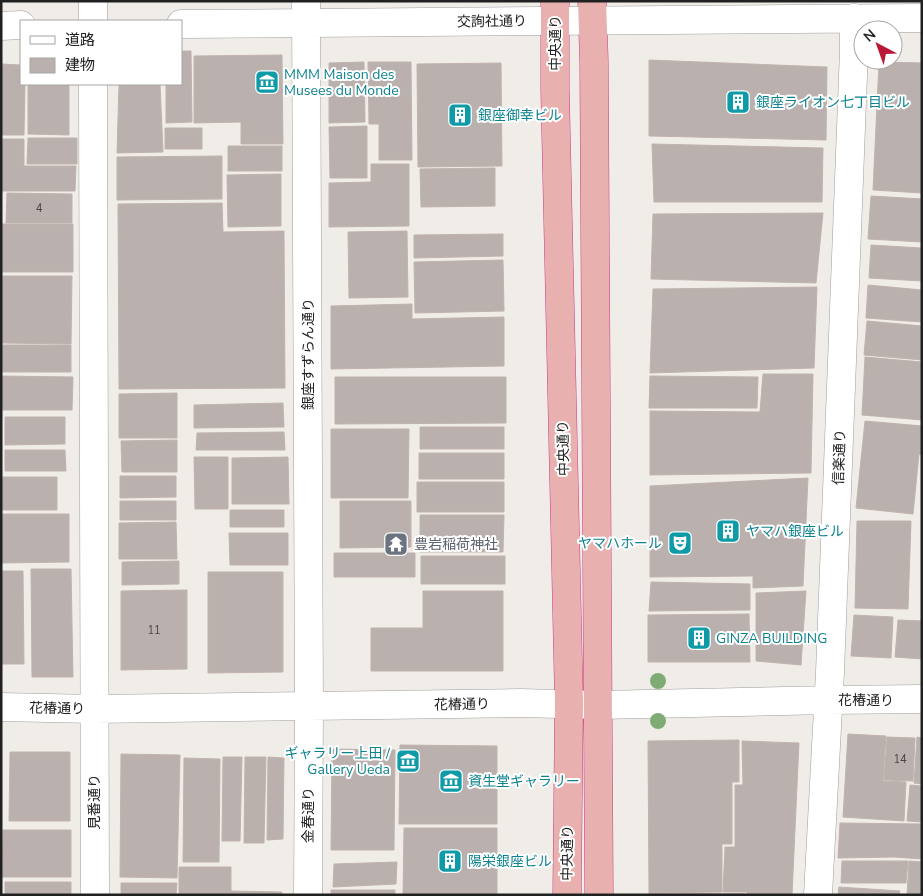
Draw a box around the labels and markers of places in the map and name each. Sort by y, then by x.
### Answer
place label: MMM Maison des Musees du Monde [284,65,399,100]
museum icon: MMM Maison des Musees du Monde [254,69,280,95]
building icon: 銀座ライオン七丁目ビル [725,89,751,115]
place label: 銀座ライオン七丁目ビル [756,93,910,112]
building icon: 銀座御幸ビル [447,102,473,128]
place label: 銀座御幸ビル [478,106,562,125]
building icon: ヤマハ銀座ビル [715,518,741,544]
place label: ヤマハ銀座ビル [746,522,844,541]
theatre icon: ヤマハホール [667,530,693,556]
temple icon: 豊岩稲荷神社 [383,531,409,557]
place label: ヤマハホール [578,534,662,553]
place label: 豊岩稲荷神社 [414,535,498,554]
building icon: GINZA BUILDING [686,625,712,651]
place label: GINZA BUILDING [716,629,827,648]
place label: ギャラリー上田 / Gallery Ueda [284,744,391,779]
museum icon: ギャラリー上田 / Gallery Ueda [395,748,421,774]
museum icon: 資生堂ギャラリー [438,768,464,794]
place label: 資生堂ギャラリー [468,772,580,791]
building icon: 陽栄銀座ビル [437,848,463,874]
place label: 陽栄銀座ビル [468,852,552,871]

